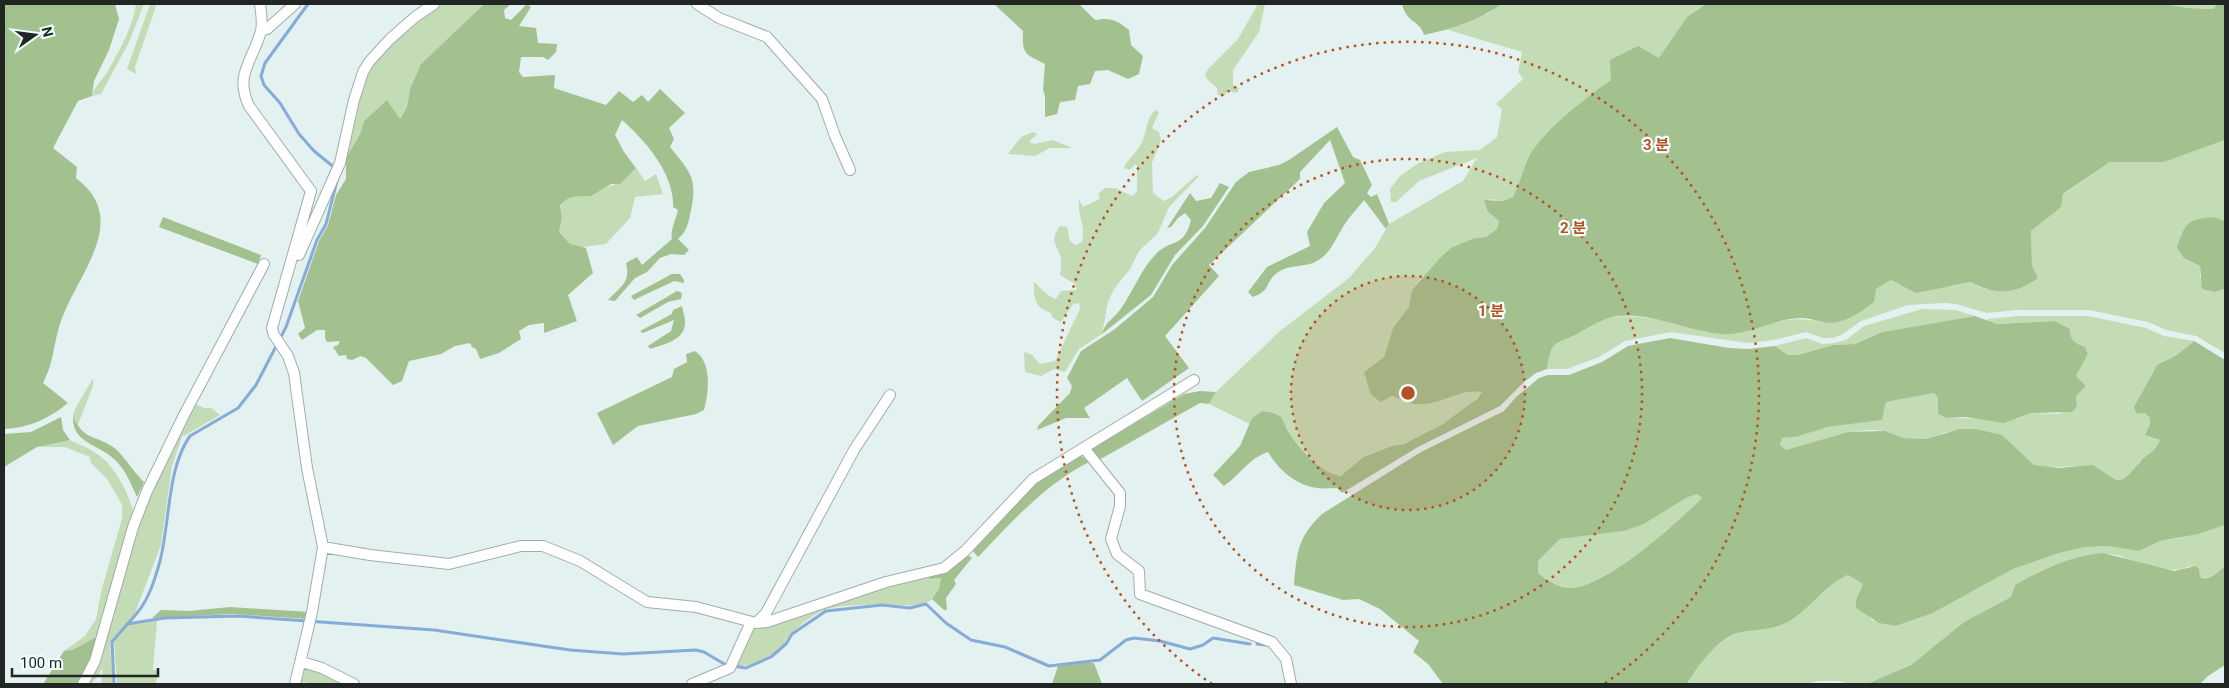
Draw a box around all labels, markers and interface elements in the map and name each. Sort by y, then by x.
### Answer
north arrow [10,10,60,60]
text: N [39,25,57,39]
text: 3 분 [1643,136,1669,154]
text: 2 분 [1560,219,1586,237]
text: 1 분 [1478,302,1504,320]
centre of rings [1399,384,1417,402]
scale bar [12,646,159,678]
text: 100 m [20,654,62,672]

